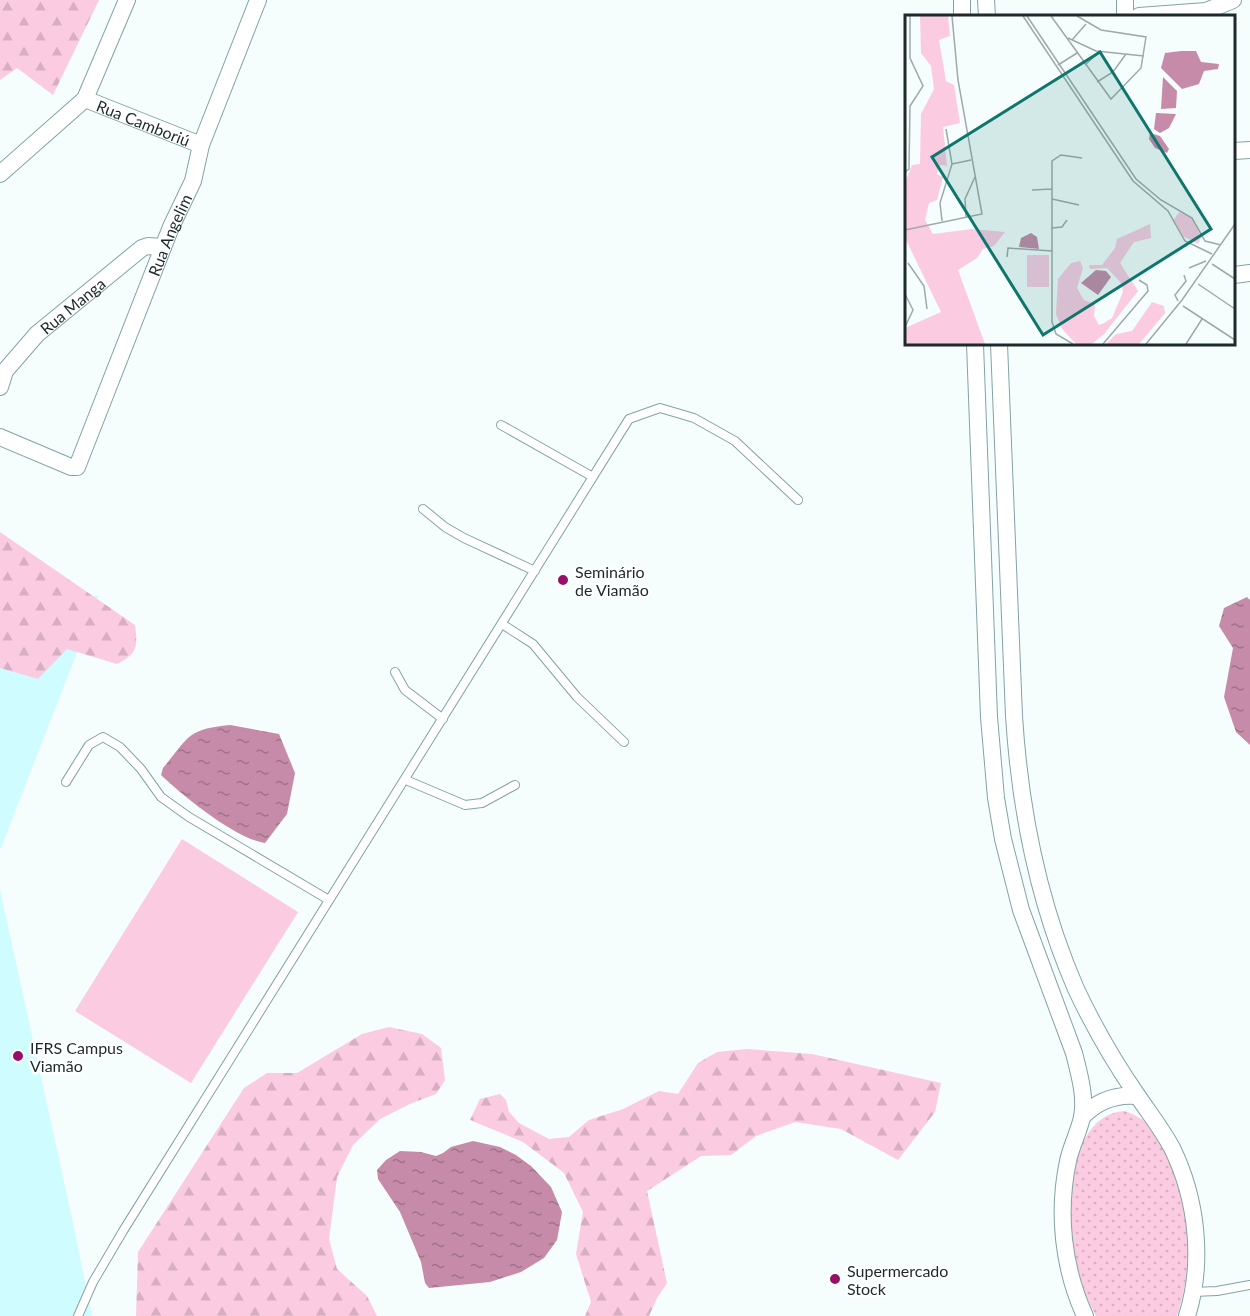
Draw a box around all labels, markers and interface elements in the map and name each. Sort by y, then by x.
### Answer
inset map [905,15,1235,345]
street label: Rua Camboriú [94,95,193,149]
street label: Rua Angelim [143,191,195,278]
street label: Rua Manga [36,273,108,337]
place label: Seminário de Viamão [575,562,649,599]
marker: Seminário de Viamão [556,573,570,587]
place label: IFRS Campus Viamão [30,1038,123,1075]
marker: IFRS Campus Viamão [11,1049,25,1063]
place label: Supermercado Stock [847,1261,948,1298]
marker: Supermercado Stock [828,1272,842,1286]

